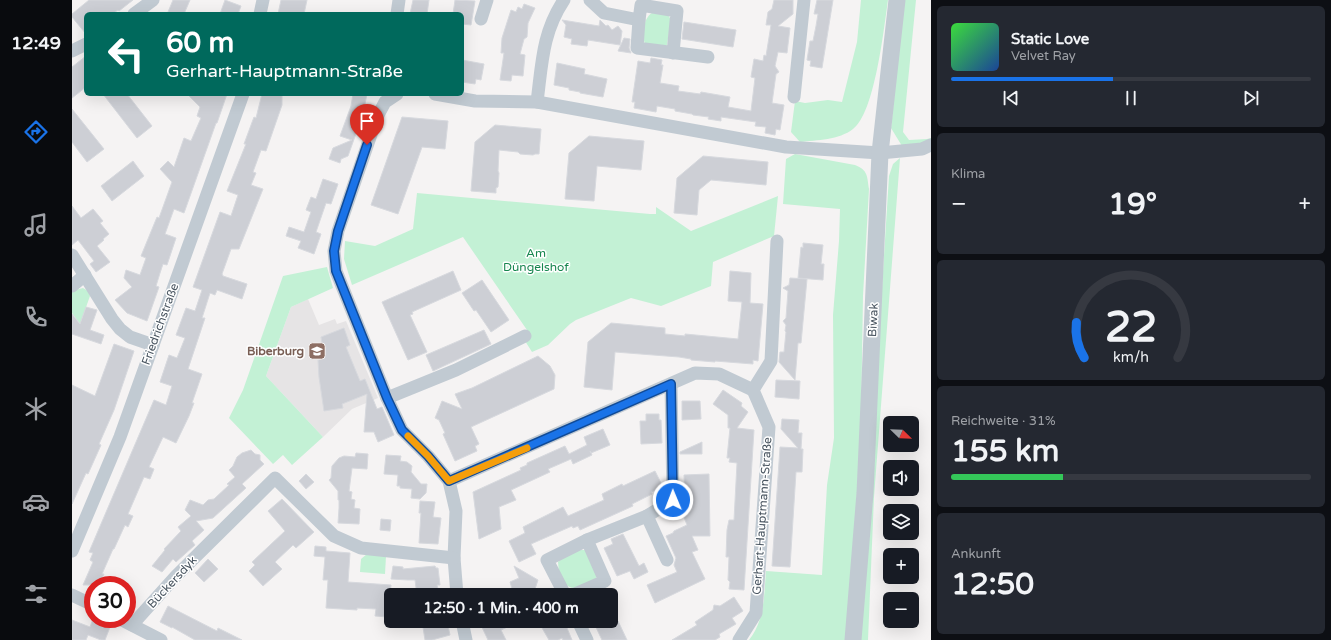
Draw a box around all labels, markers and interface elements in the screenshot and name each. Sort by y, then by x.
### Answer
text: 60 m [166,26,234,60]
icon: left [100,28,152,80]
text: Static Love [1011,30,1089,48]
text: 12:49 [11,32,61,54]
text: Velvet Ray [1011,48,1076,64]
text: Gerhart-Hauptmann-Straße [166,60,403,82]
icon: previous [1000,87,1022,109]
icon: pause [1120,87,1142,109]
icon: next [1240,87,1262,109]
pin [350,104,384,145]
icon: arrive [356,110,378,132]
icon: directions [22,118,50,146]
text: Klima [951,166,985,182]
text: 19° [1108,186,1157,223]
text: − [951,191,967,217]
text: + [1299,191,1311,217]
icon: music [22,211,50,239]
park label: Am Düngelshof [503,246,569,274]
street label: Friedrichstraße [139,281,181,367]
street label: Biwak [865,302,881,337]
icon: phone [22,303,50,331]
text: 22 [1105,303,1157,353]
school or university icon: Biberburg [307,341,327,361]
place label: Biberburg [247,344,304,359]
text: km/h [1113,349,1149,366]
icon: climate [22,395,50,423]
text: Reichweite · 31% [951,413,1056,429]
north arrow [883,416,919,452]
map controls [883,416,919,628]
text: 155 km [951,433,1059,470]
street label: Gerhart-Hauptmann-Straße [750,437,775,595]
button: sound [883,460,919,496]
position arrow [652,479,694,521]
icon: car [22,488,50,516]
button: layers [883,504,919,540]
text: Ankunft [951,546,1001,562]
button: + [883,548,919,584]
street label: Bückersdyk [144,553,200,611]
text: 12:50 [951,566,1034,603]
speed limit sign: 30 [84,576,136,628]
icon: filters [22,580,50,608]
button: − [883,592,919,628]
text: 12:50 · 1 Min. · 400 m [423,599,579,617]

